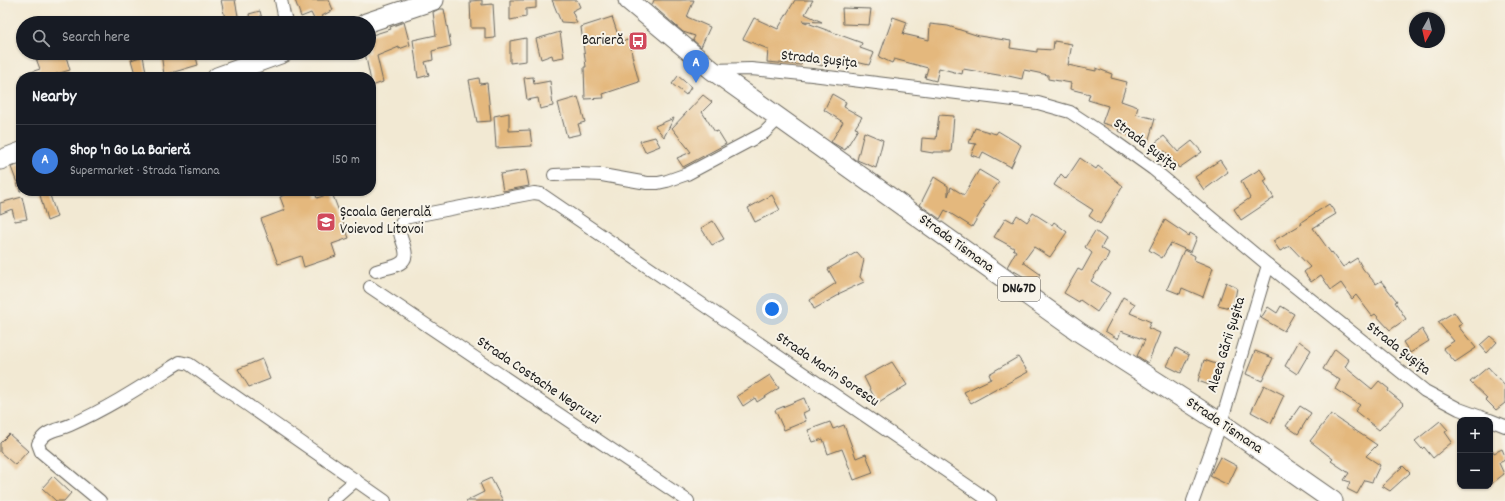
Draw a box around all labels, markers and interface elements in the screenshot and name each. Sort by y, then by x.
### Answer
north arrow [1409,12,1445,48]
search box [16,16,376,60]
icon: search [30,27,52,49]
text: Search here [62,27,130,49]
place label: Barieră [582,30,625,52]
bus stop icon: Barieră [627,30,649,52]
street label: Strada Șușița [780,45,859,75]
pin: A [683,50,709,83]
text: Nearby [32,86,76,110]
street label: Strada Șușița [1108,113,1183,177]
text: Shop 'n Go La Barieră [70,140,190,162]
text: A [41,151,49,170]
text: 150 m [332,151,360,170]
text: Supermarket · Strada Tismana [70,162,219,181]
place label: Școala Generală Voievod Litovoi [340,202,432,241]
street label: Strada Tismana [914,209,999,280]
school or university icon: Școala Generală Voievod Litovoi [315,211,337,233]
road number: DN67D [998,277,1040,301]
street label: Aleea Gării Șușita [1202,293,1252,396]
your location [762,299,782,319]
street label: Strada Șușița [1361,317,1436,382]
street label: Strada Marin Sorescu [771,327,883,413]
street label: Strada Costache Negruzzi [472,331,604,431]
street label: Strada Tismana [1181,392,1268,460]
map controls [1457,417,1493,489]
button: + [1457,417,1493,453]
button: − [1457,453,1493,489]

